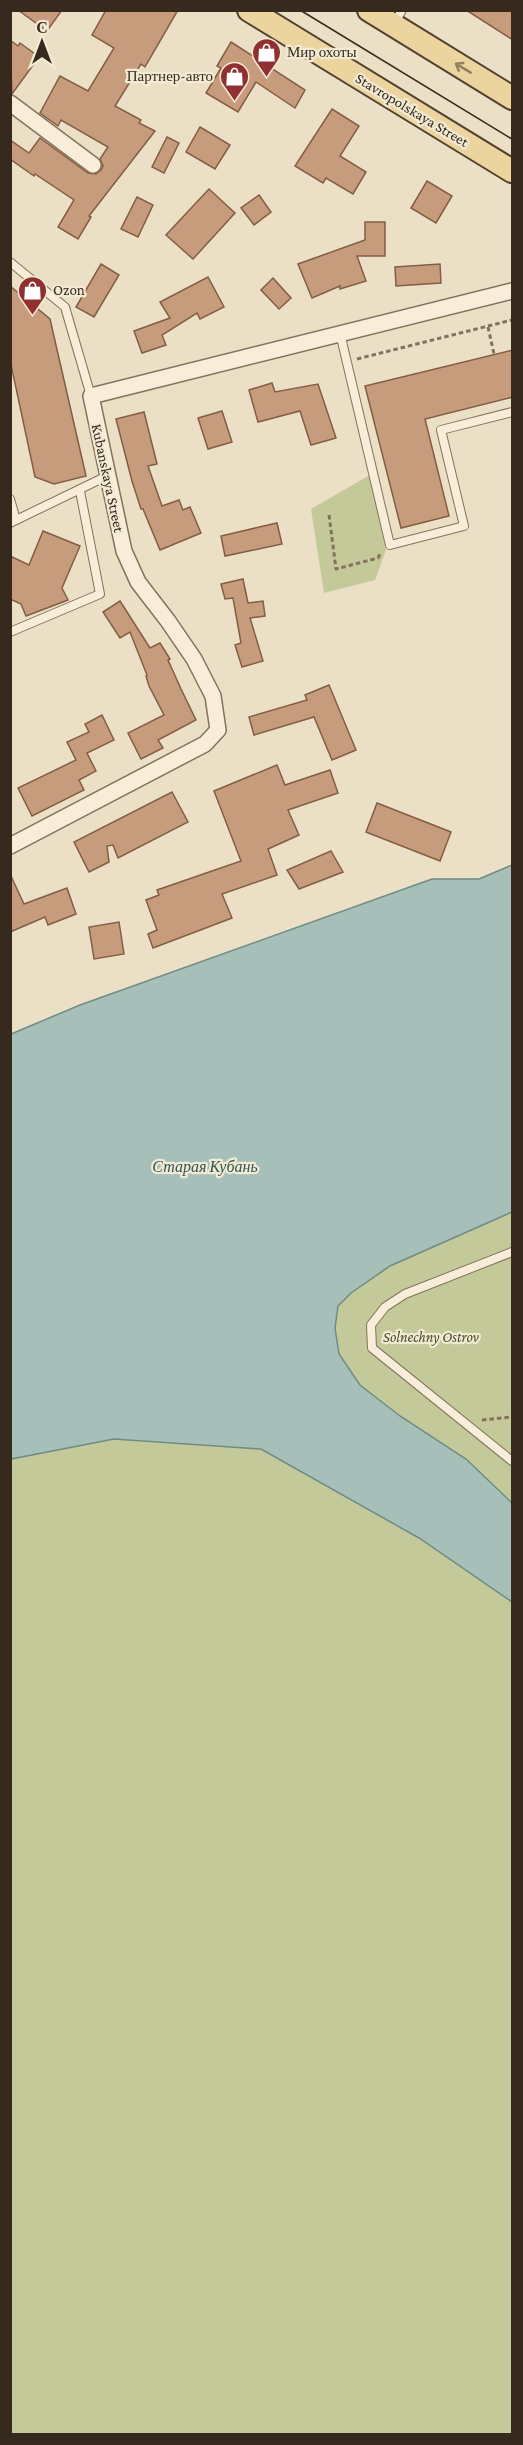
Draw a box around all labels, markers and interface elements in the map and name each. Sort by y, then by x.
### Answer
north arrow [12,12,72,72]
text: С [36,19,48,36]
shop icon: Мир охоты [250,36,282,78]
place label: Мир охоты [287,44,357,60]
shop icon: Партнер-авто [218,60,250,102]
one-way arrow [455,61,472,73]
place label: Партнер-авто [127,68,213,84]
street label: Stavropolskaya Street [352,70,472,151]
shop icon: Ozon [16,274,48,316]
place label: Ozon [53,282,85,298]
street label: Kubanskaya Street [88,422,128,535]
water label: Старая Кубань [152,1158,258,1176]
park label: Solnechny Ostrov [383,1329,479,1346]

